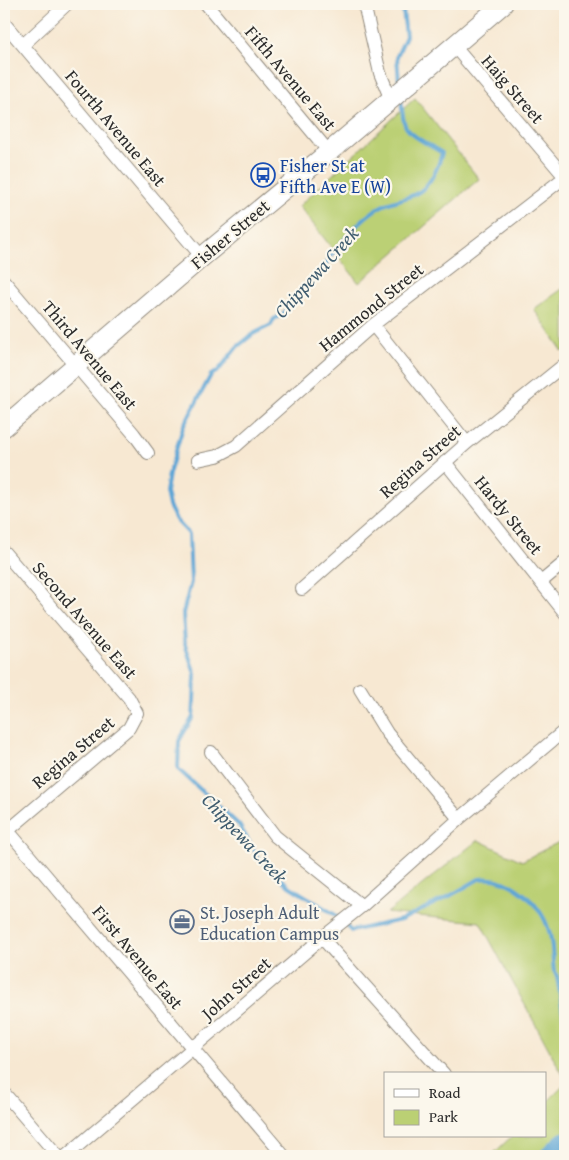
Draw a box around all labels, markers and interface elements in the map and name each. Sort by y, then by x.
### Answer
street label: Fifth Avenue East [239,19,344,137]
street label: Haig Street [475,48,551,130]
street label: Fourth Avenue East [59,64,173,193]
place label: Fisher St at Fifth Ave E (W) [280,152,391,200]
bus stop icon: Fisher St at Fifth Ave E (W) [250,162,276,188]
street label: Fisher Street [184,192,276,275]
water label: Chippewa Creek [267,220,365,324]
street label: Hammond Street [313,256,430,358]
street label: Third Avenue East [36,294,145,416]
street label: Regina Street [373,417,467,504]
street label: Hardy Street [468,469,550,561]
street label: Second Avenue East [26,555,144,685]
street label: Regina Street [26,709,121,795]
water label: Chippewa Creek [196,787,295,890]
street label: First Avenue East [86,899,190,1016]
place label: St. Joseph Adult Education Campus [200,899,339,947]
office icon: St. Joseph Adult Education Campus [169,909,195,935]
street label: John Street [194,950,277,1027]
legend [384,1072,546,1138]
text: Road [429,1082,460,1103]
text: Park [429,1106,458,1127]

